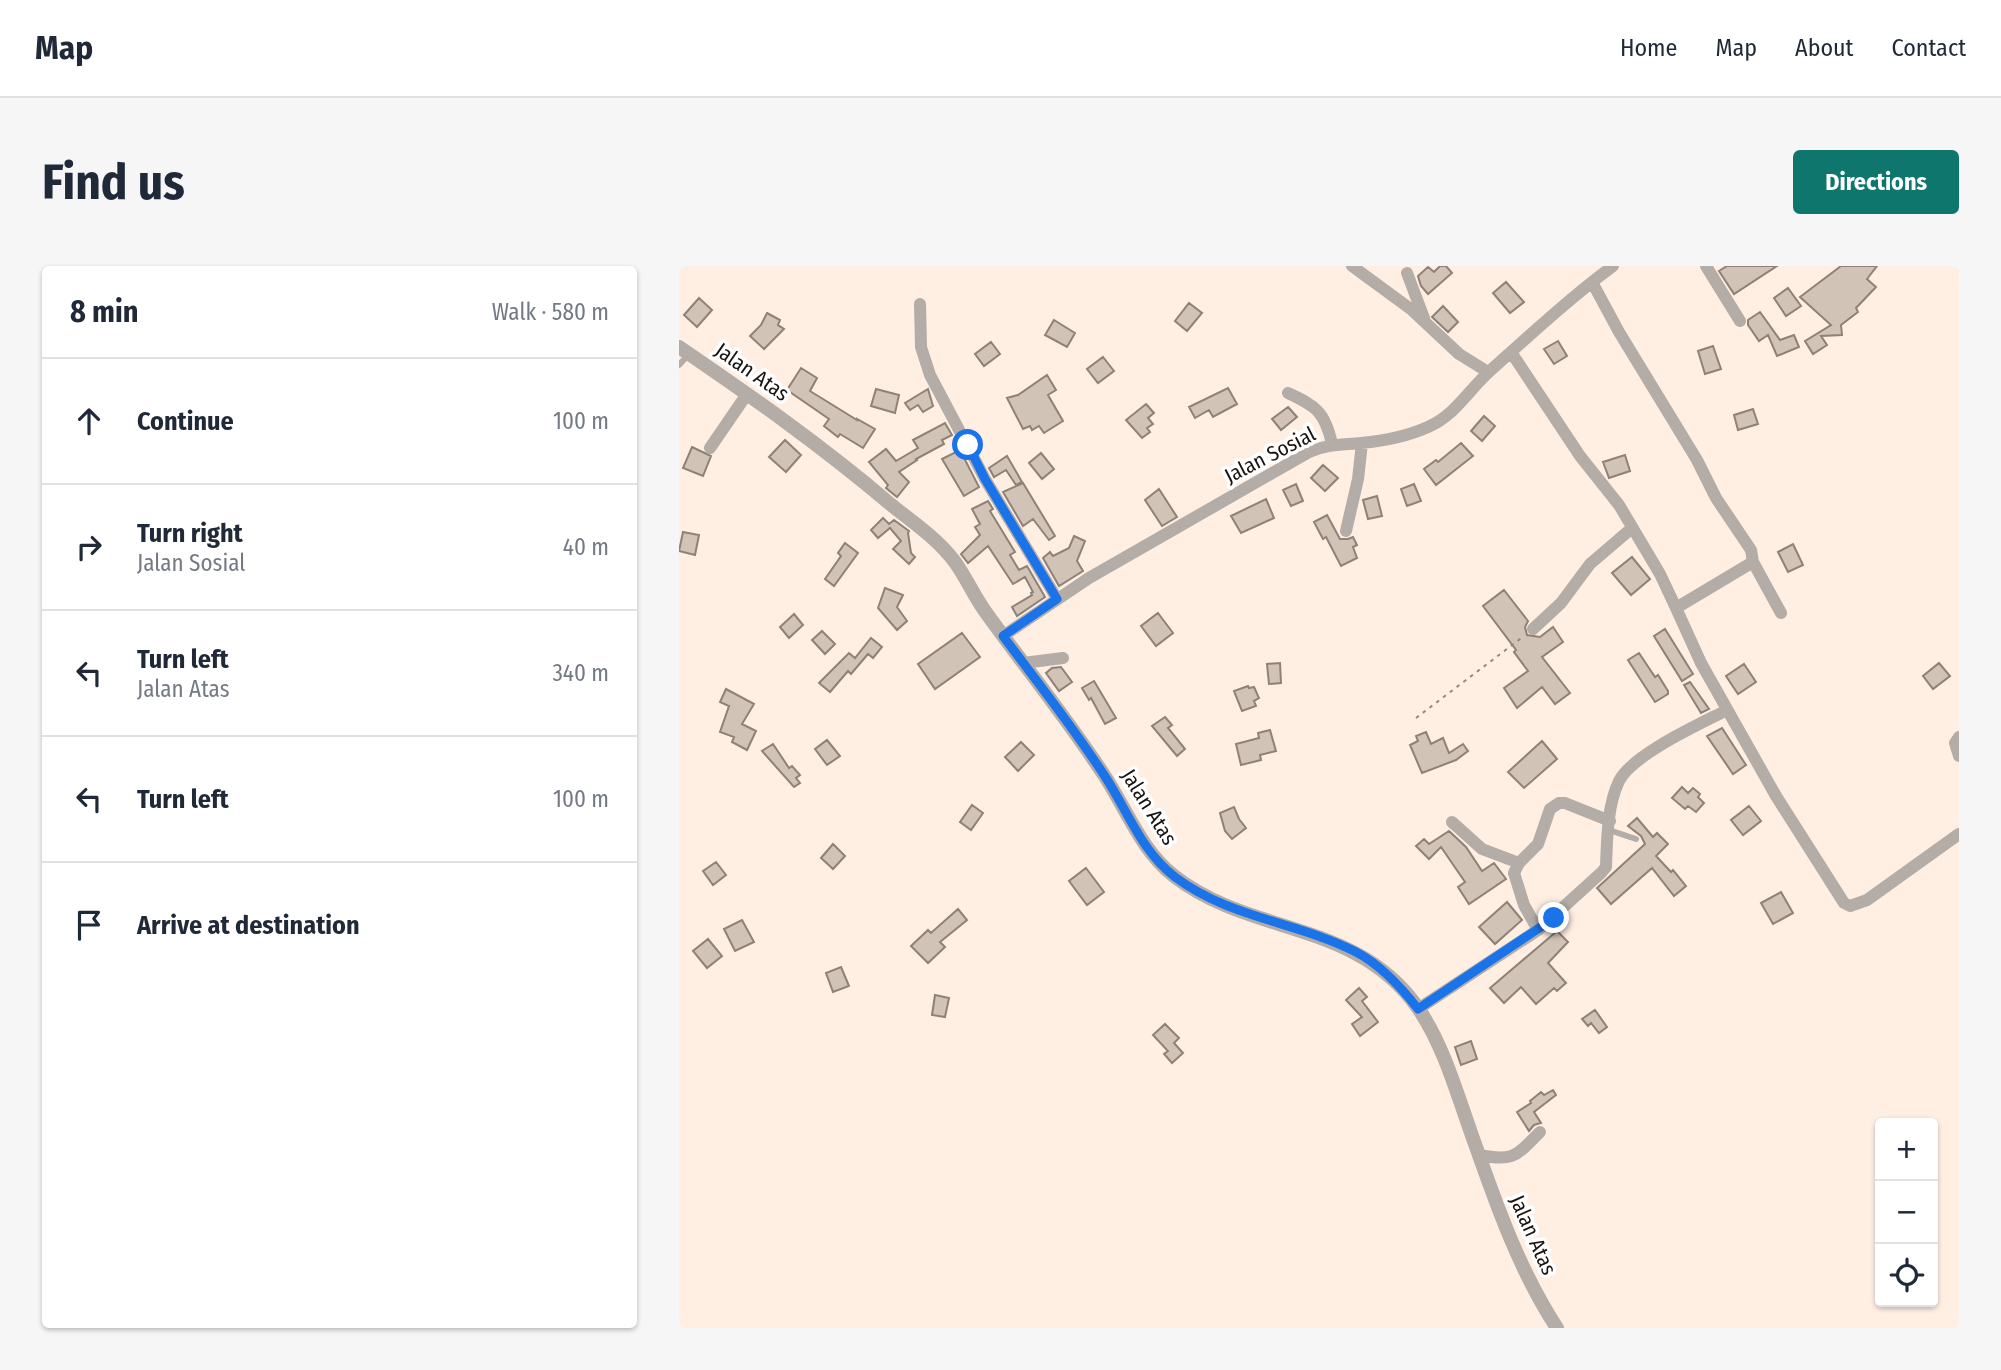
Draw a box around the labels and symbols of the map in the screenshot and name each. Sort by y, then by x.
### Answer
street label: Jalan Atas [710,337,794,407]
street label: Jalan Sosial [1220,421,1320,489]
route start [952,429,983,460]
street label: Jalan Atas [1116,764,1182,850]
route end [1538,902,1569,933]
street label: Jalan Atas [1504,1191,1562,1279]

